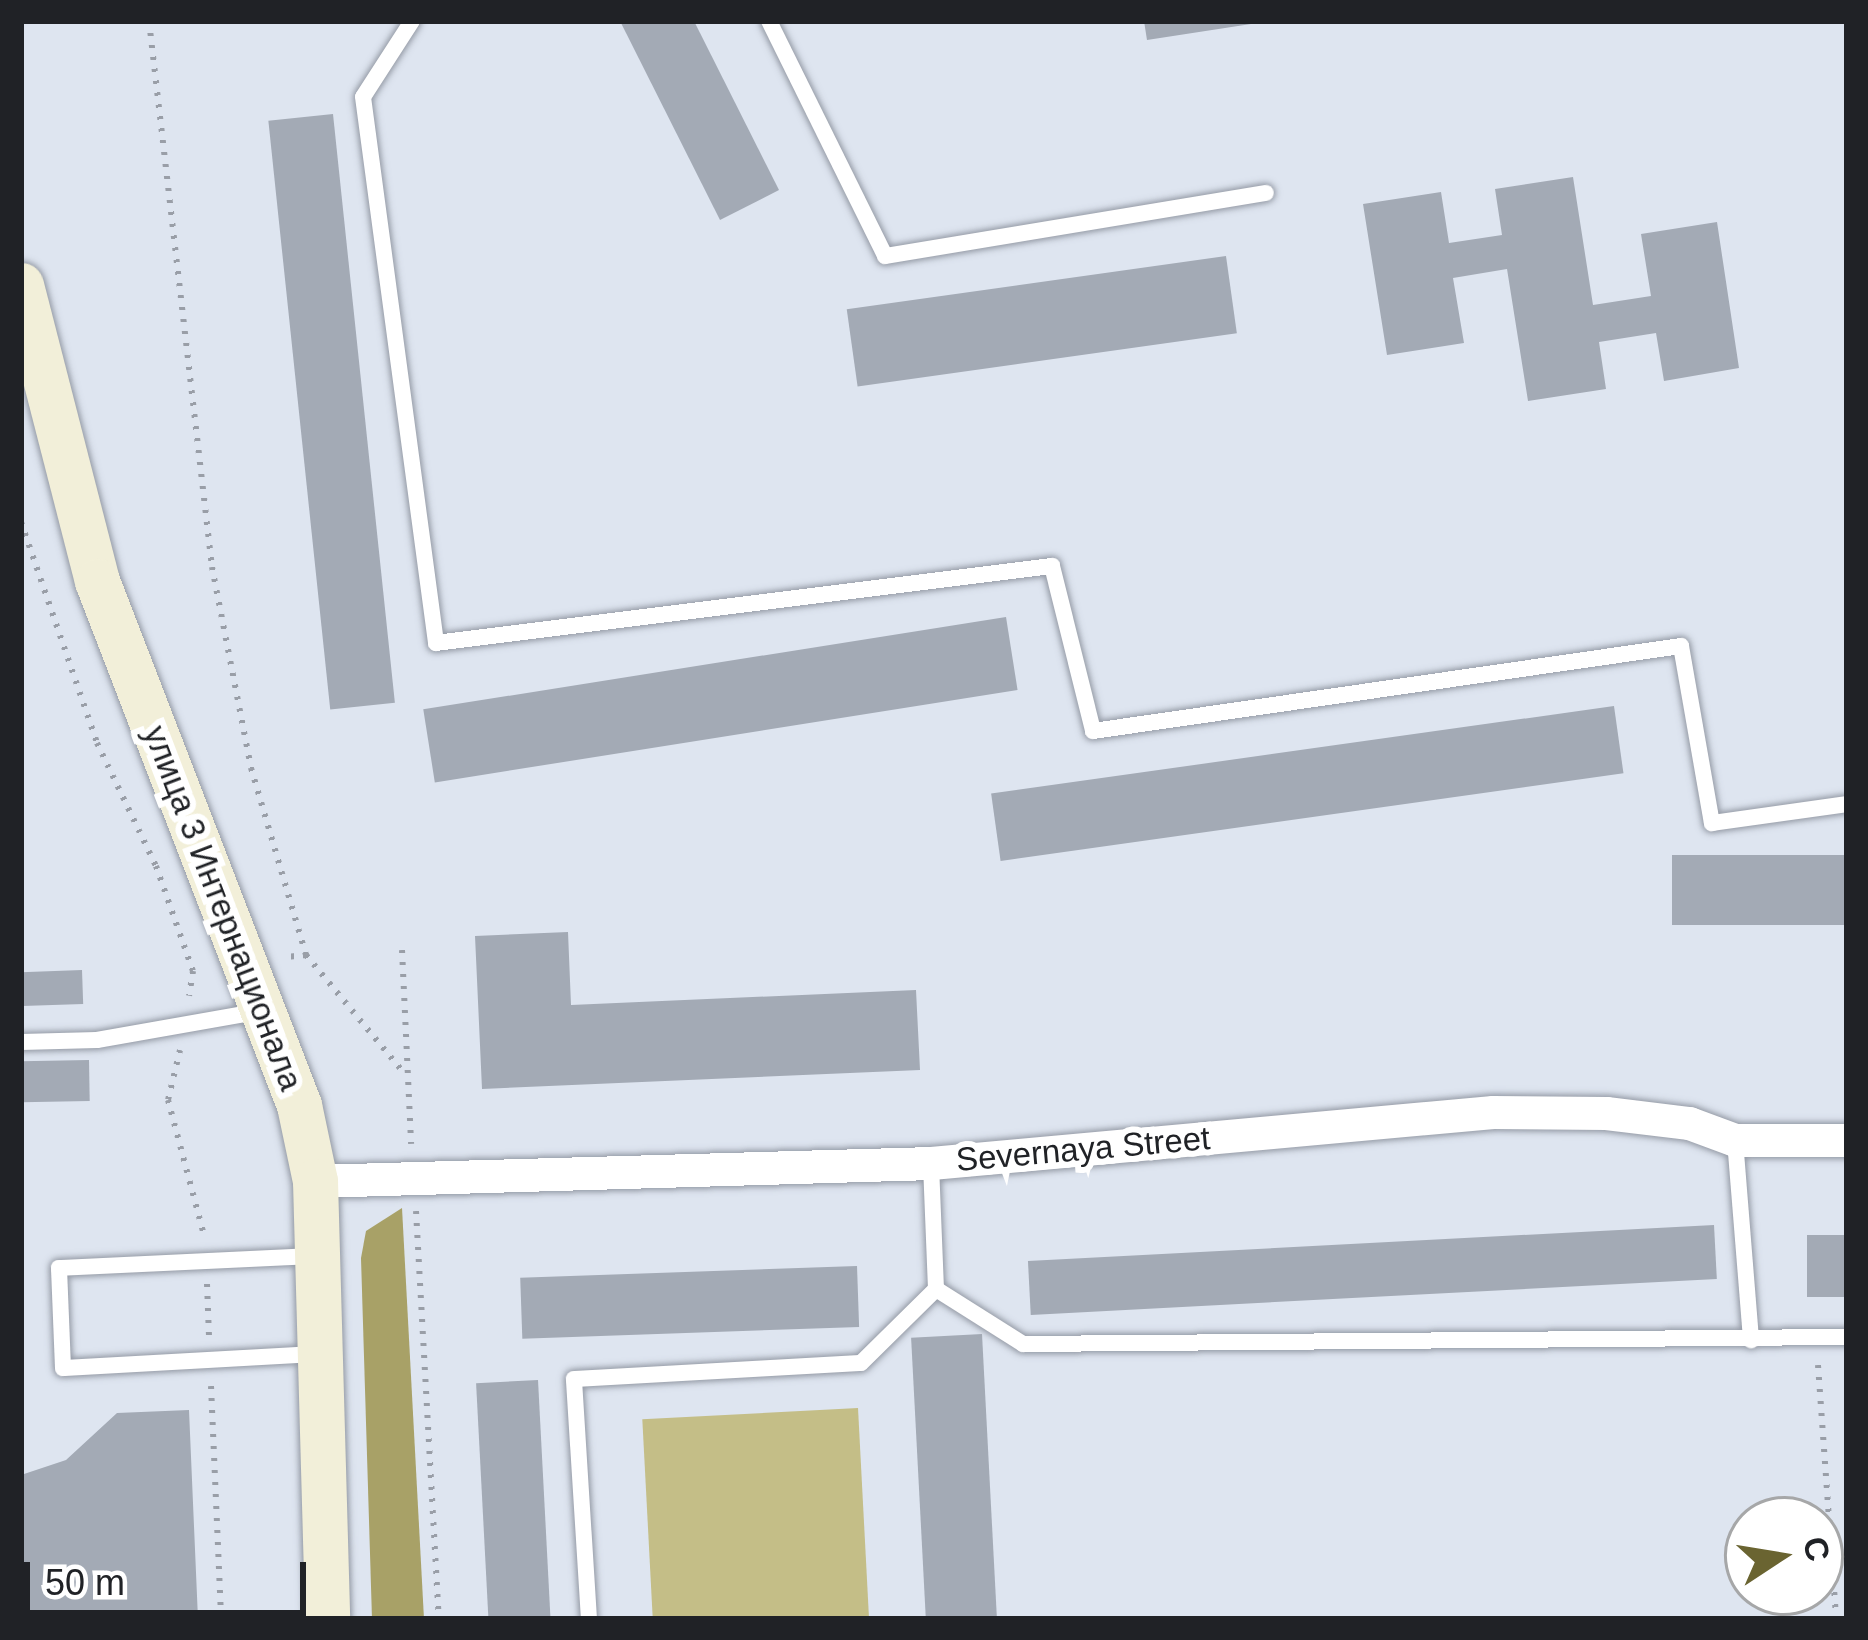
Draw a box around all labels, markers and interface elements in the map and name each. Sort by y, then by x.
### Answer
street label: улица 3 Интернационала [135,720,311,1096]
street label: Severnaya Street [954,1118,1212,1180]
north arrow [1724,1496,1844,1616]
text: С [1796,1534,1837,1565]
scale bar [30,1538,312,1612]
text: 50 m [45,1562,125,1603]

